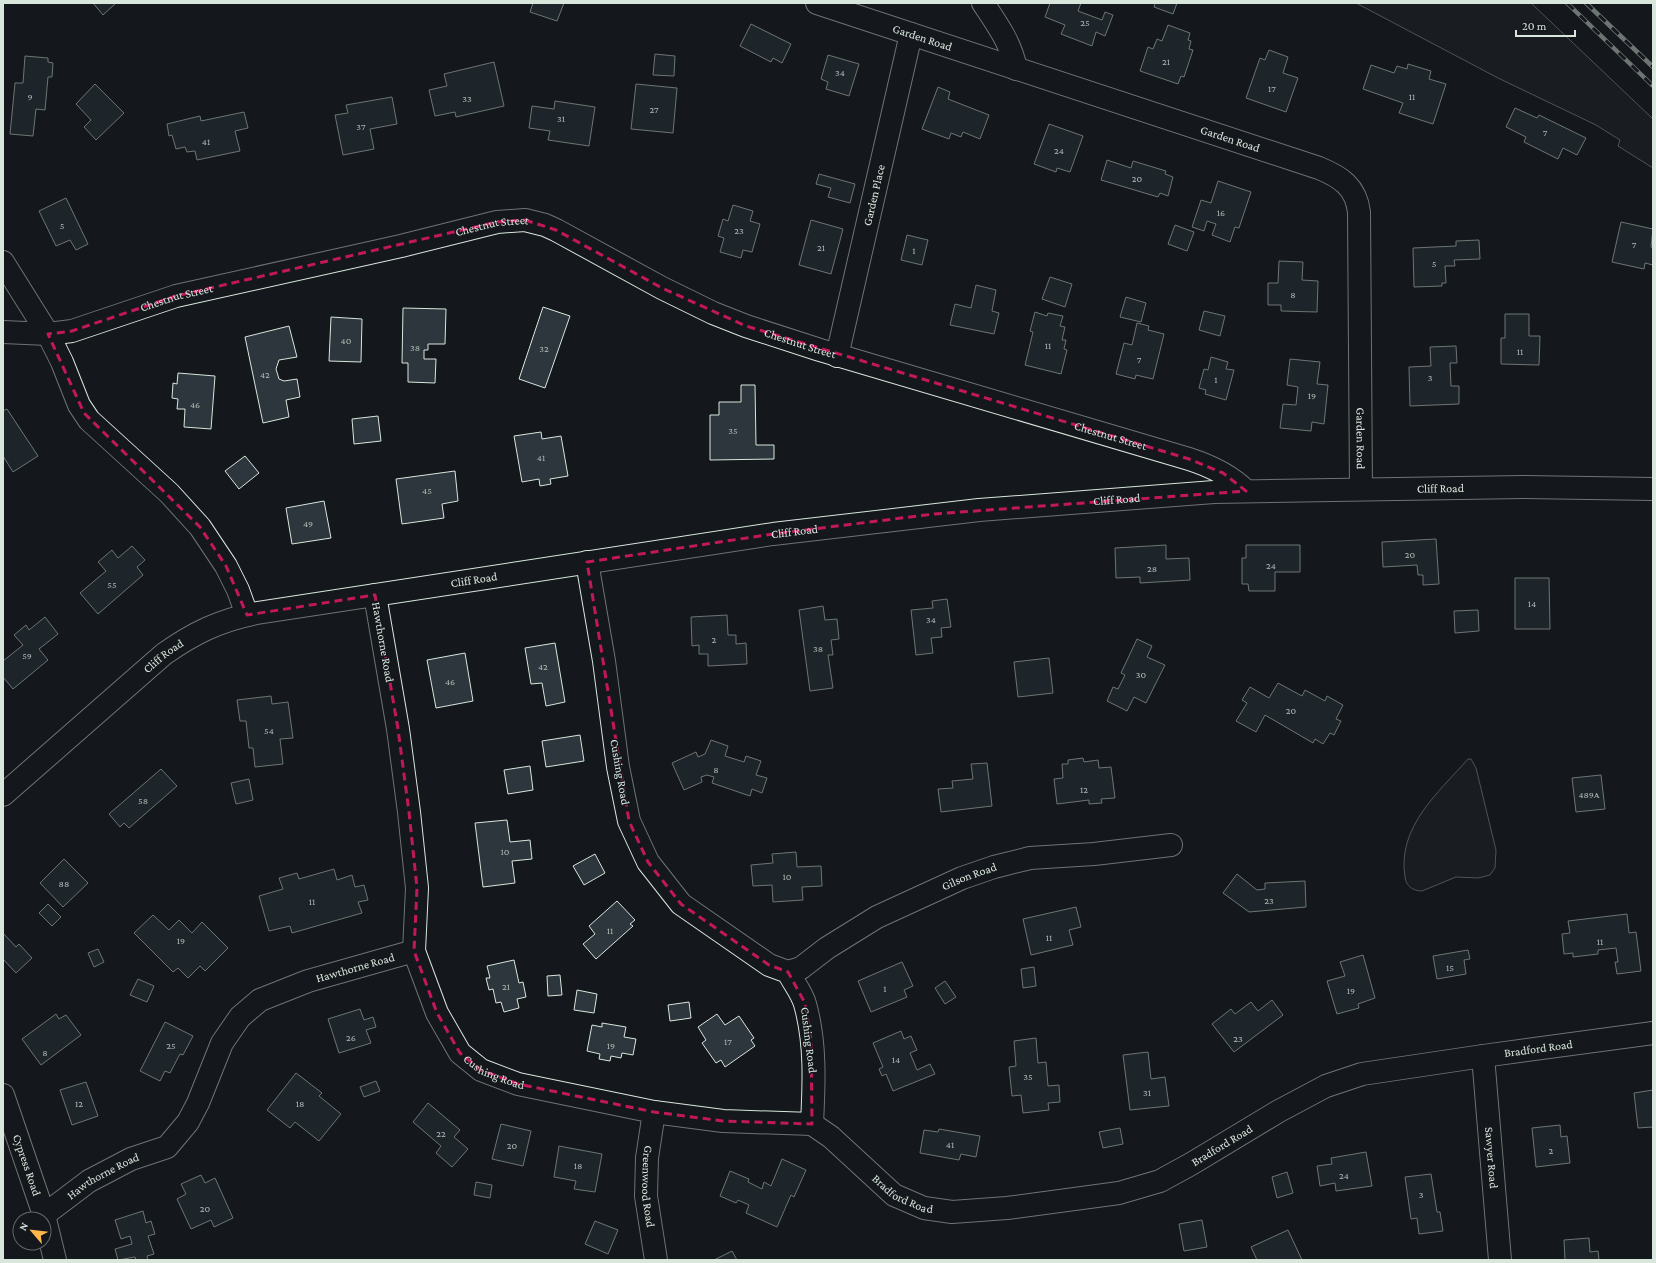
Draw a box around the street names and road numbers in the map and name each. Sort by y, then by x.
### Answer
street label: Garden Road [891,21,955,54]
street label: Garden Road [1199,123,1262,155]
street label: Garden Place [860,163,888,227]
street label: Chestnut Street [454,213,531,239]
street label: Chestnut Street [138,281,215,315]
street label: Chestnut Street [762,325,839,362]
street label: Garden Road [1353,408,1368,470]
street label: Chestnut Street [1073,419,1149,453]
street label: Cliff Road [1417,481,1465,496]
street label: Cliff Road [1093,491,1141,508]
street label: Cliff Road [770,522,819,541]
street label: Cliff Road [450,569,499,590]
street label: Hawthorne Road [369,601,397,684]
street label: Cliff Road [140,636,186,676]
street label: Cushing Road [607,738,633,807]
street label: Gilson Road [939,859,999,893]
street label: Hawthorne Road [314,950,397,985]
street label: Cushing Road [798,1006,820,1075]
street label: Bradford Road [1503,1037,1574,1060]
street label: Cushing Road [461,1052,526,1092]
street label: Bradford Road [1189,1121,1256,1169]
street label: Sawyer Road [1482,1126,1501,1190]
street label: Cypress Road [10,1132,44,1198]
street label: Greenwood Road [639,1144,658,1229]
street label: Hawthorne Road [64,1150,141,1202]
street label: Bradford Road [869,1171,935,1216]

